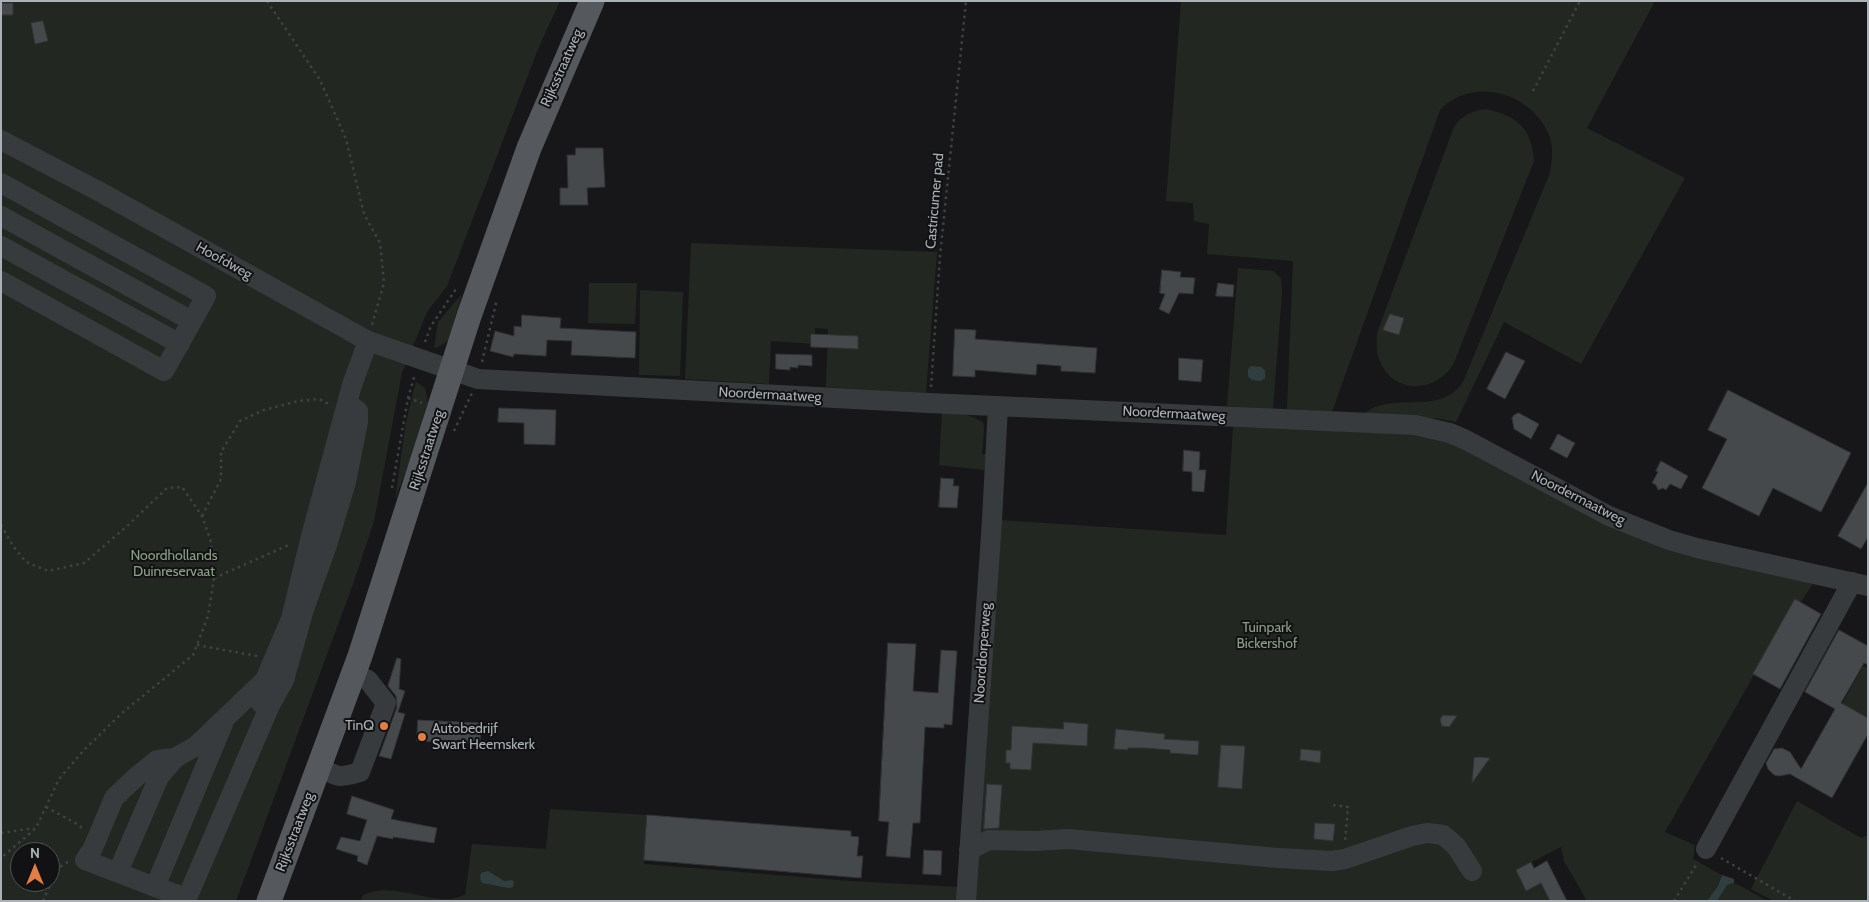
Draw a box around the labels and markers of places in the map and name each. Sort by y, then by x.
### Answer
place label: TinQ [345,718,374,734]
marker: TinQ [378,720,390,732]
place label: Autobedrijf Swart Heemskerk [432,721,535,754]
marker: Autobedrijf Swart Heemskerk [416,731,428,743]

